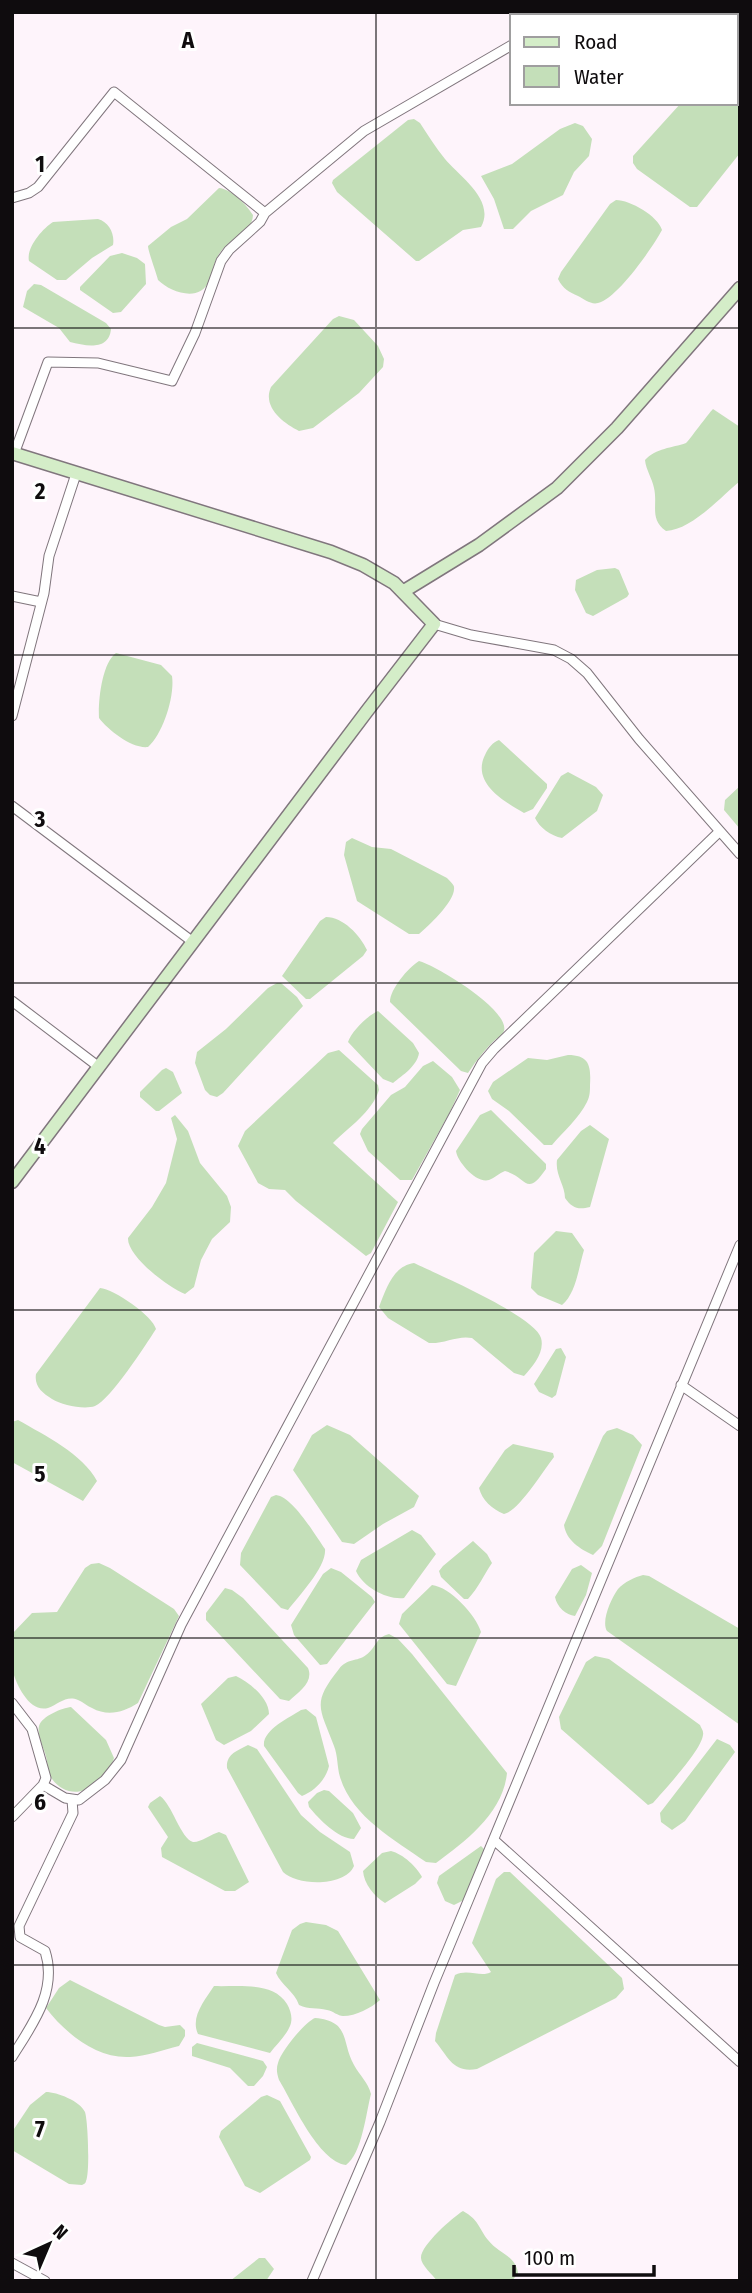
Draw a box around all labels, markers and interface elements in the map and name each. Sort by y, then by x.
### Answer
legend [510,14,738,105]
text: A [181,26,195,54]
text: Road [574,29,618,55]
text: Water [574,64,624,90]
text: 1 [35,150,45,178]
text: 2 [34,477,46,505]
text: 3 [34,805,46,833]
text: 4 [34,1132,46,1160]
text: 5 [34,1460,46,1488]
text: 6 [34,1788,46,1816]
text: 7 [35,2115,45,2143]
north arrow [14,2209,84,2279]
text: N [48,2220,73,2244]
scale bar [514,2234,654,2278]
text: 100 m [524,2245,575,2271]

